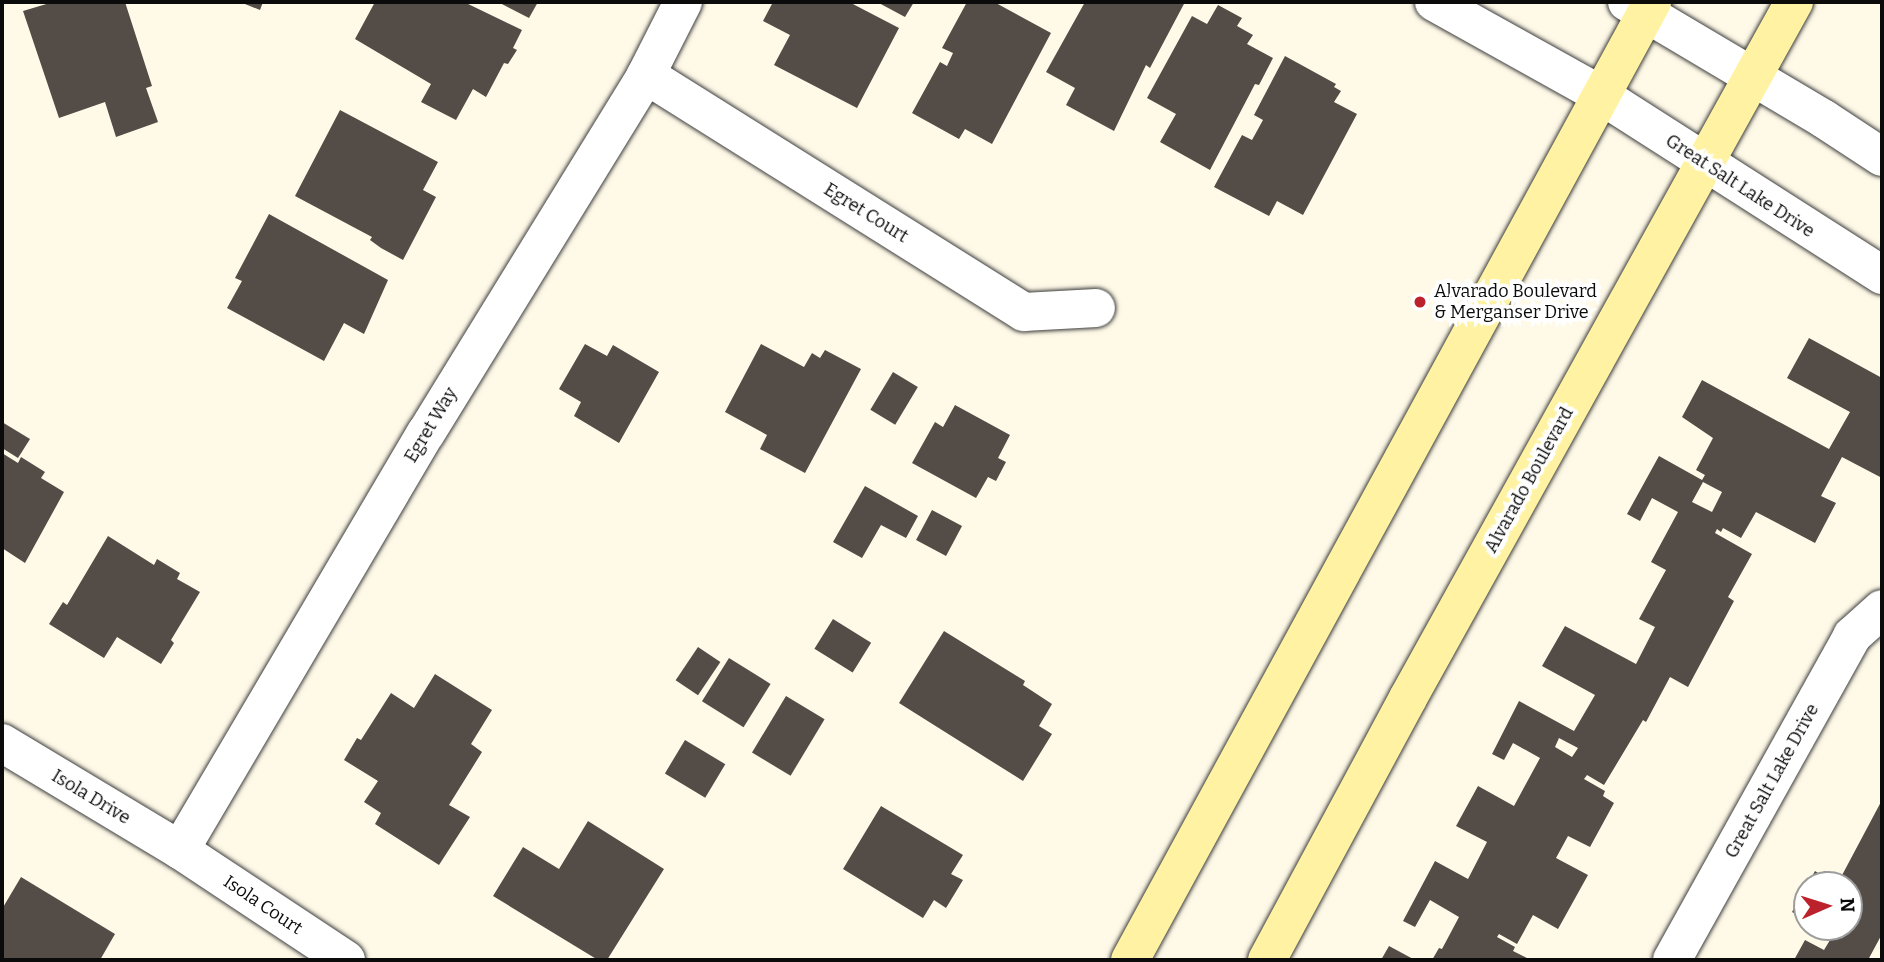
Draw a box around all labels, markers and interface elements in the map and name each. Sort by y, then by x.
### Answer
street label: Great Salt Lake Drive [1662,130,1818,242]
street label: Egret Court [820,179,912,247]
place label: Alvarado Boulevard & Merganser Drive [1434,281,1597,324]
marker: Alvarado Boulevard & Merganser Drive [1412,294,1428,310]
street label: Egret Way [400,383,462,467]
street label: Alvarado Boulevard [1480,403,1578,557]
street label: Great Salt Lake Drive [1721,700,1823,862]
street label: Isola Drive [48,765,134,829]
street label: Isola Court [219,871,307,939]
north arrow [1793,871,1863,941]
text: N [1836,897,1859,913]

